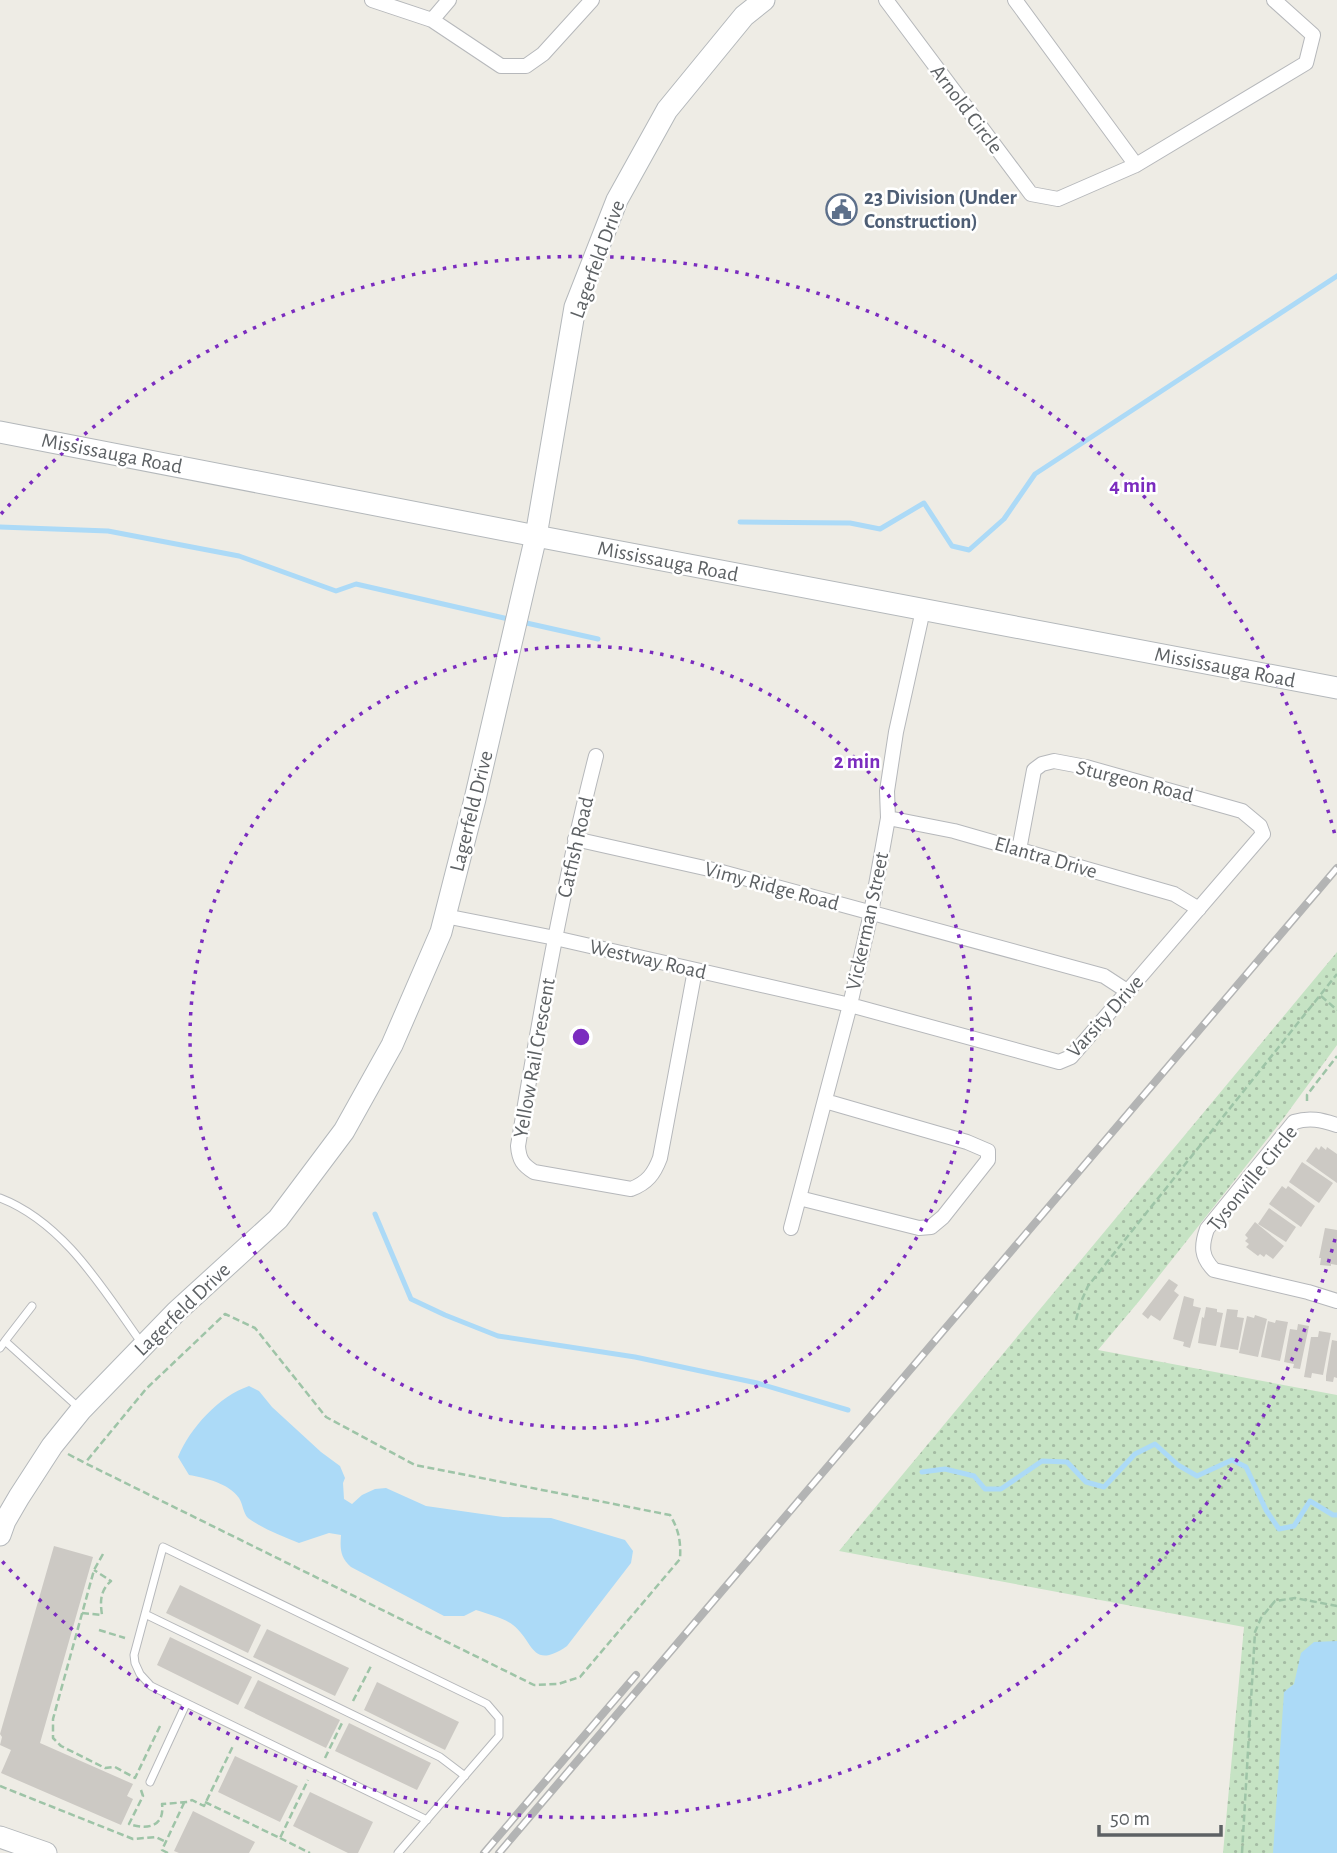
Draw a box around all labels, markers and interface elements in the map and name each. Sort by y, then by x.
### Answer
street label: Arnold Circle [927,61,1007,158]
place label: 23 Division (Under Construction) [864,187,1018,232]
public building icon: 23 Division (Under Construction) [824,192,858,226]
street label: Lagerfeld Drive [566,197,629,321]
street label: Mississauga Road [40,430,184,477]
text: 4 min [1109,475,1157,496]
street label: Mississauga Road [596,538,740,585]
street label: Mississauga Road [1153,644,1297,691]
street label: Lagerfeld Drive [446,748,497,874]
text: 2 min [834,751,880,772]
street label: Sturgeon Road [1074,757,1196,806]
street label: Catfish Road [554,795,597,900]
street label: Elantra Drive [992,833,1100,882]
street label: Vickerman Street [843,850,892,992]
street label: Vimy Ridge Road [702,858,842,915]
street label: Westway Road [587,936,709,983]
street label: Varsity Drive [1063,971,1148,1062]
street label: Yellow Rail Crescent [510,976,559,1140]
centre of rings [569,1025,593,1049]
street label: Tysonville Circle [1204,1121,1301,1235]
street label: Lagerfeld Drive [130,1259,234,1360]
scale bar [1099,1794,1222,1838]
text: 50 m [1110,1808,1150,1829]

